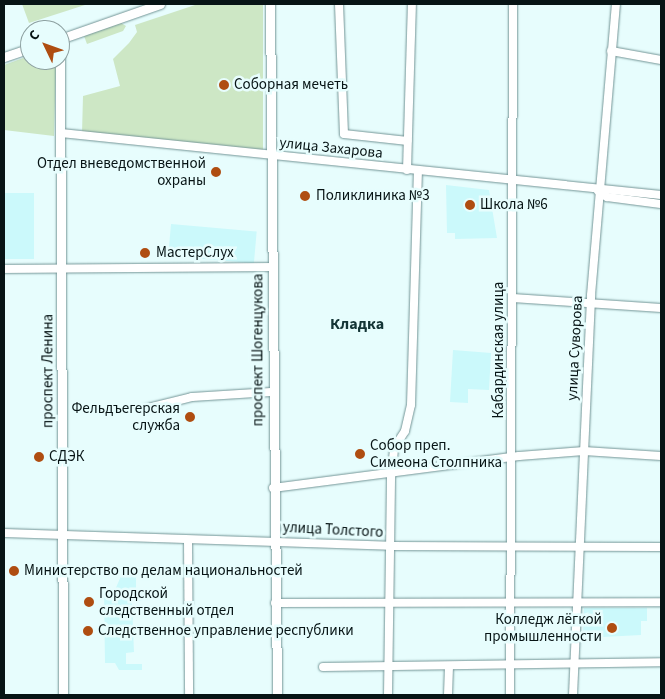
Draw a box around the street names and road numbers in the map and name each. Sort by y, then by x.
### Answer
street label: улица Захарова [278,134,384,162]
street label: проспект Шогенцукова [249,274,267,426]
street label: Кабардинская улица [490,282,508,418]
street label: улица Суворова [563,295,587,401]
street label: проспект Ленина [39,314,57,428]
street label: улица Толстого [282,518,384,542]

